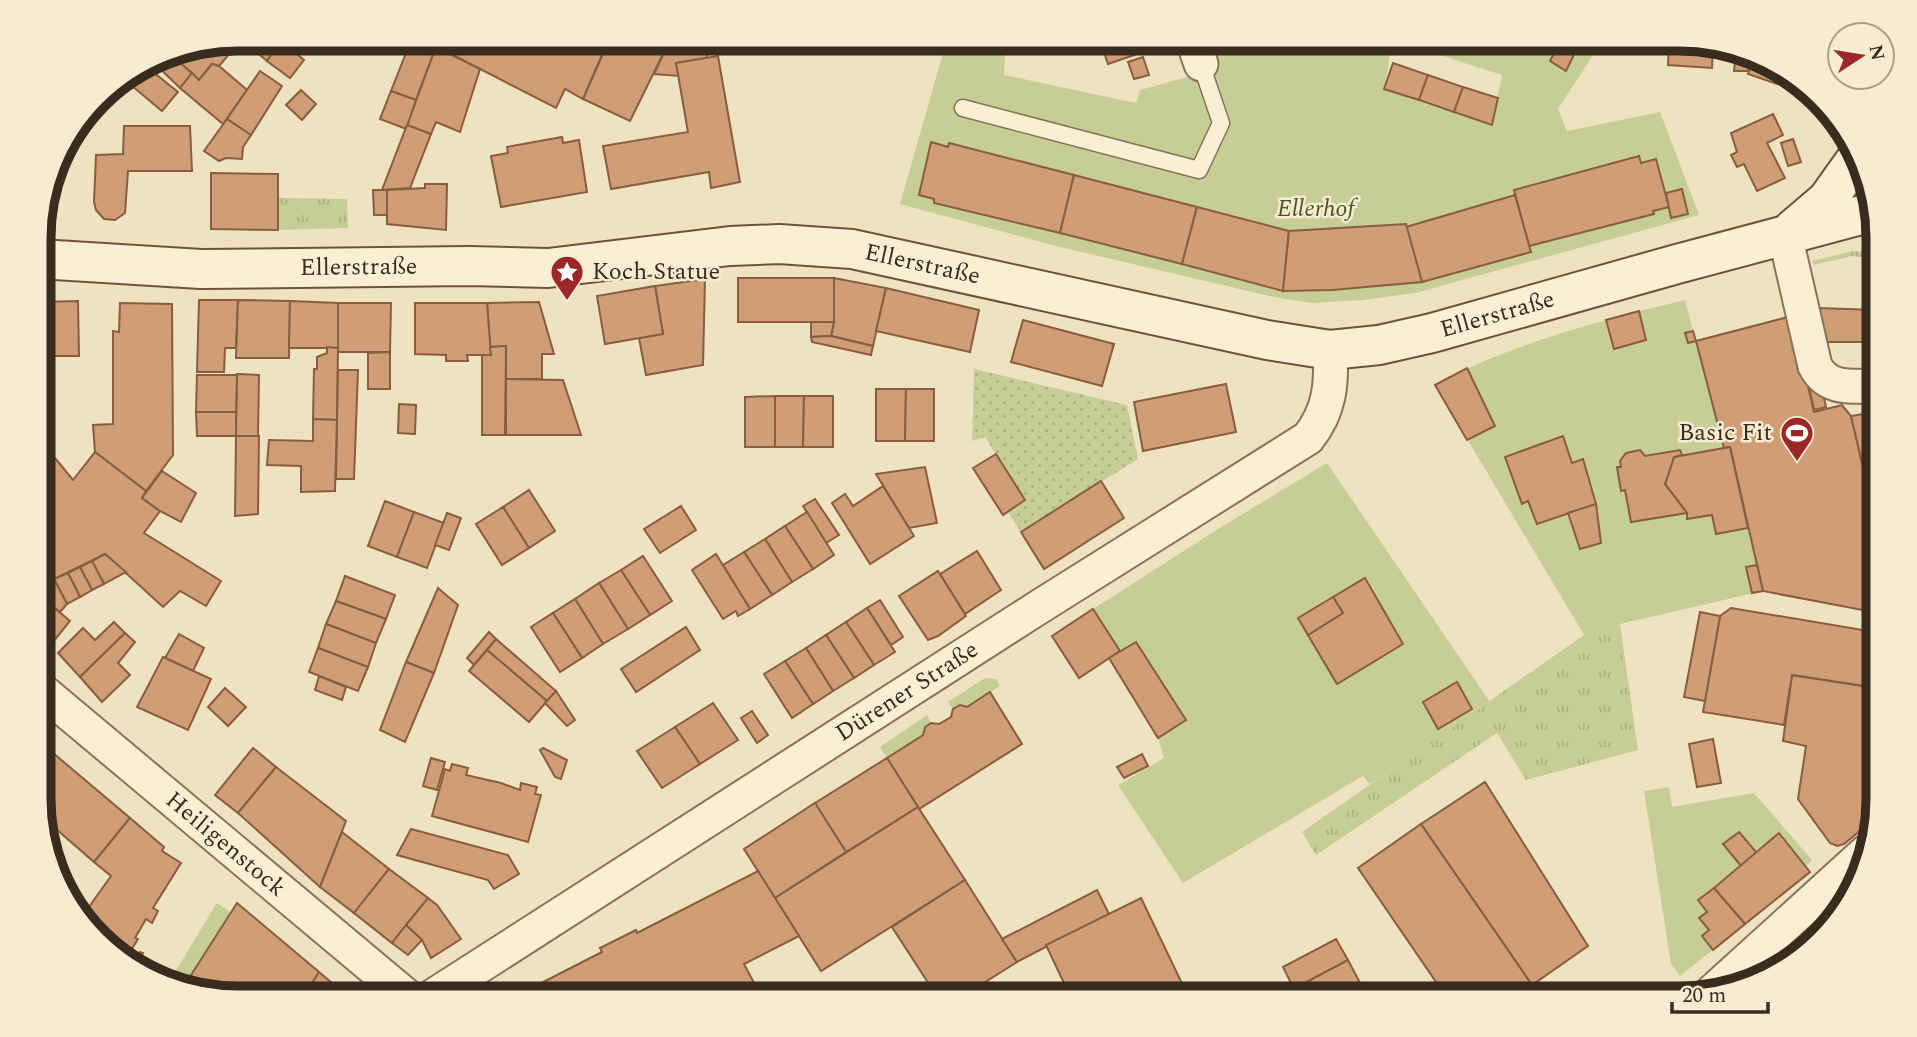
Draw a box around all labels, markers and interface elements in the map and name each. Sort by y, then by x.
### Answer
north arrow [1826,21,1896,91]
text: N [1860,42,1892,63]
park label: Ellerhof [1277,191,1359,227]
street label: Ellerstraße [861,234,984,295]
street label: Ellerstraße [300,249,418,286]
place icon: Koch Statue [548,253,586,302]
place label: Koch Statue [592,254,720,290]
street label: Ellerstraße [1436,281,1559,348]
sports icon: Basic Fit [1778,414,1816,463]
place label: Basic Fit [1679,415,1772,451]
street label: Dürener Straße [829,632,986,751]
street label: Heiligenstock [157,783,294,906]
scale bar [1672,970,1768,1014]
text: 20 m [1682,980,1726,1012]

